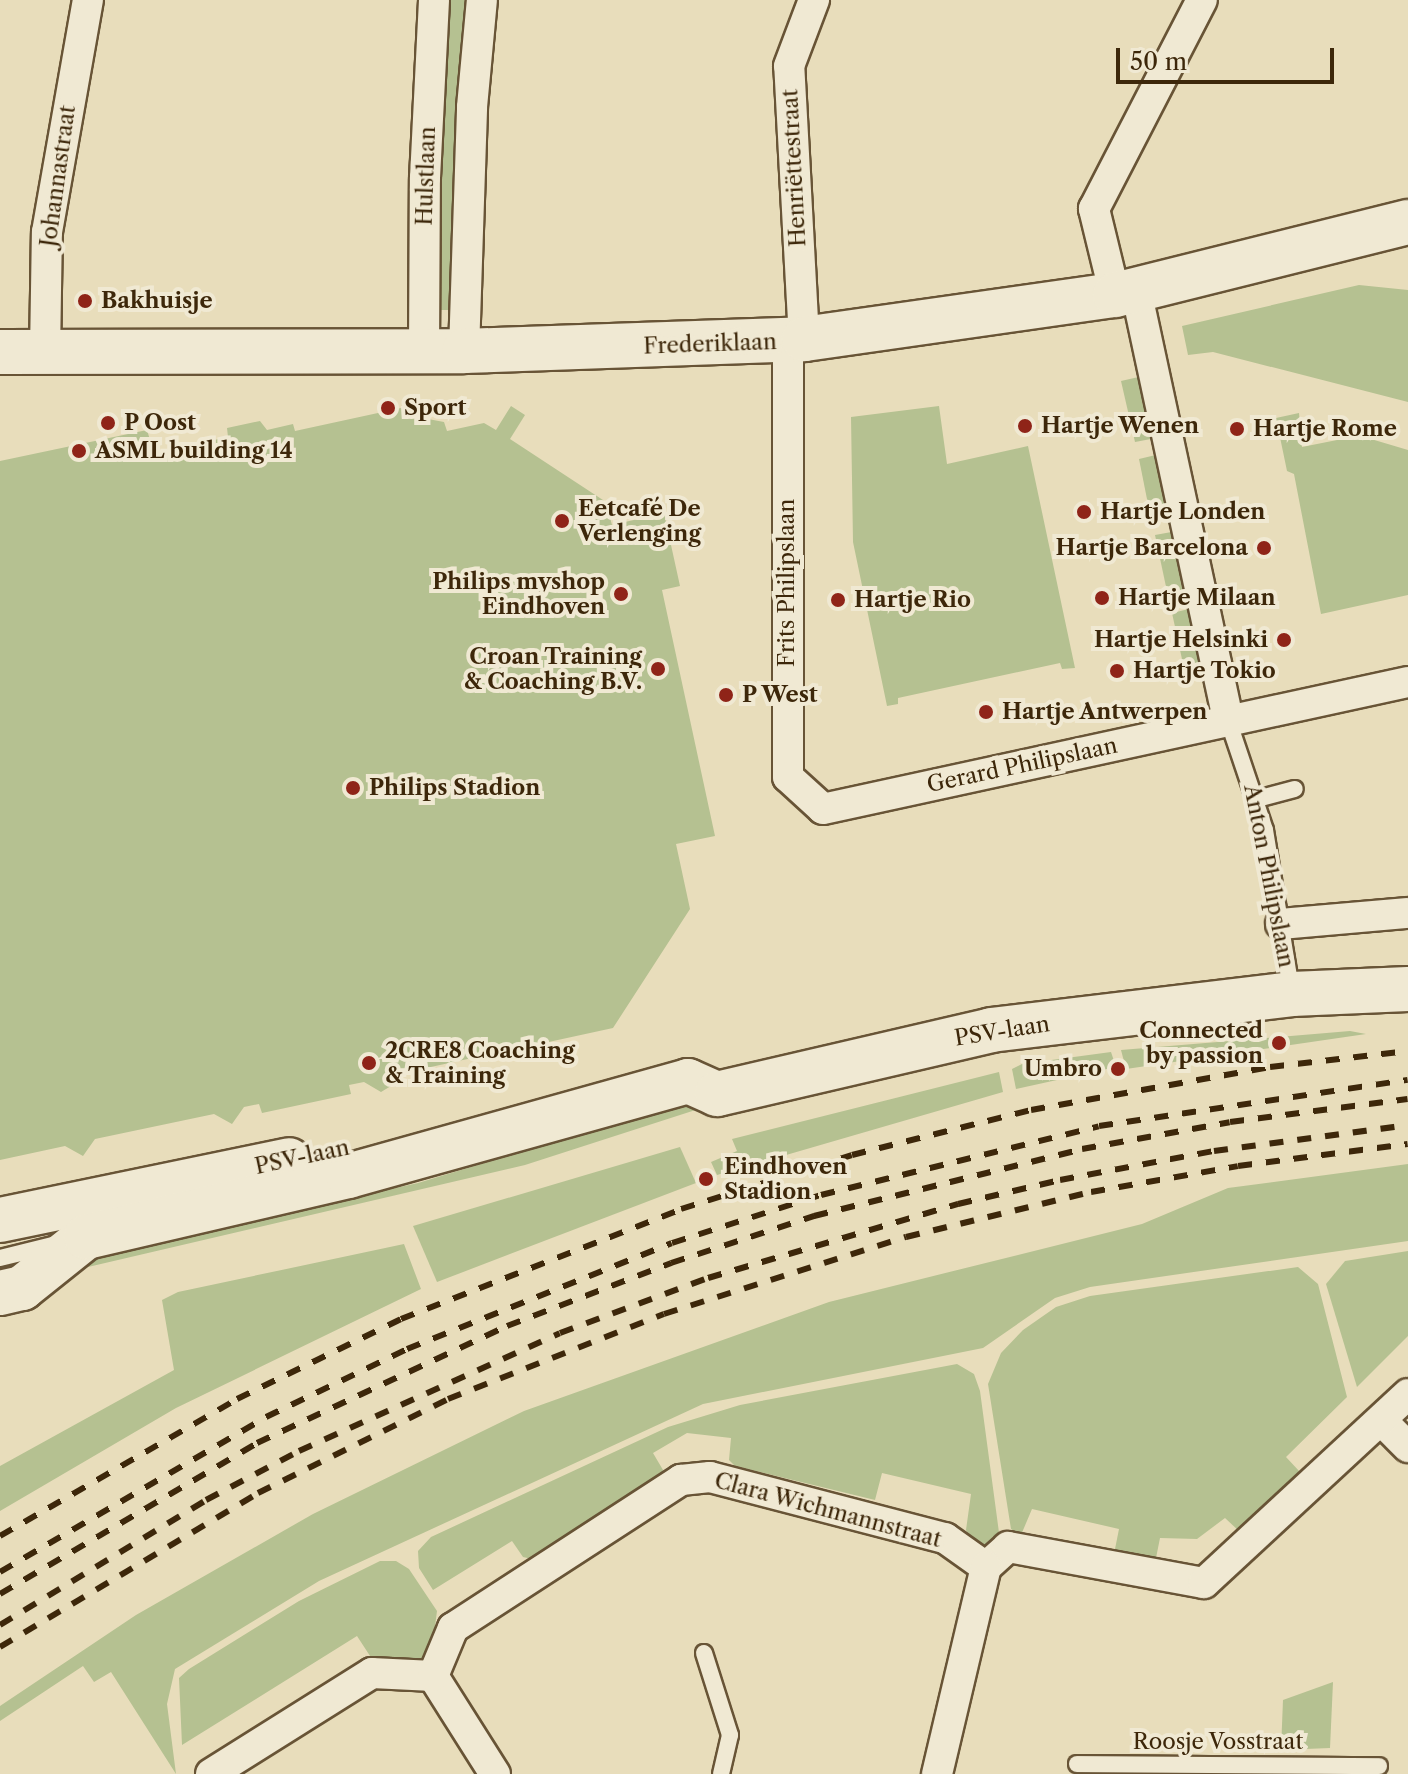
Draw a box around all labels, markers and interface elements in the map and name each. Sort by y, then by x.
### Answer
scale bar [1120,32,1338,82]
text: 50 m [1130,47,1187,76]
street label: Henriëttestraat [777,88,811,248]
street label: Johannastraat [35,103,81,249]
street label: Hulstlaan [411,126,441,226]
place label: Bakhuisje [101,288,213,314]
marker: Bakhuisje [76,292,94,310]
street label: Frederiklaan [643,328,777,360]
place label: Sport [404,395,466,421]
marker: Sport [379,399,397,417]
place label: P Oost [124,410,196,436]
place label: Hartje Wenen [1041,413,1200,439]
marker: P Oost [99,414,117,432]
place label: Hartje Rome [1253,416,1397,442]
marker: Hartje Wenen [1016,417,1034,435]
marker: Hartje Rome [1228,420,1246,438]
place label: ASML building 14 [95,438,293,464]
marker: ASML building 14 [70,442,88,460]
place label: Eetcafé De Verlenging [578,495,701,546]
street label: Frits Philipslaan [774,499,800,667]
place label: Hartje Londen [1100,499,1265,525]
marker: Hartje Londen [1075,503,1093,521]
marker: Eetcafé De Verlenging [553,512,571,530]
place label: Hartje Barcelona [1055,535,1248,561]
marker: Hartje Barcelona [1255,539,1273,557]
place label: Philips myshop Eindhoven [432,568,605,620]
marker: Philips myshop Eindhoven [612,585,630,603]
place label: Hartje Milaan [1118,585,1276,611]
place label: Hartje Rio [854,587,971,613]
marker: Hartje Milaan [1093,589,1111,607]
marker: Hartje Rio [829,591,847,609]
place label: Hartje Helsinki [1094,627,1268,653]
marker: Hartje Helsinki [1275,631,1293,649]
place label: Croan Training & Coaching B.V. [464,643,642,694]
place label: Hartje Tokio [1133,658,1276,684]
marker: Croan Training & Coaching B.V. [649,660,667,678]
marker: Hartje Tokio [1108,662,1126,680]
place label: P West [742,682,819,708]
marker: P West [717,686,735,704]
place label: Hartje Antwerpen [1002,699,1208,725]
marker: Hartje Antwerpen [977,703,995,721]
street label: Gerard Philipslaan [924,732,1120,798]
place label: Philips Stadion [369,775,540,801]
marker: Philips Stadion [344,779,362,797]
street label: Anton Philipslaan [1238,782,1300,970]
street label: PSV-laan [953,1010,1051,1052]
place label: Connected by passion [1139,1017,1263,1068]
marker: Connected by passion [1270,1034,1288,1052]
place label: 2CRE8 Coaching & Training [385,1037,575,1088]
marker: 2CRE8 Coaching & Training [360,1054,378,1072]
place label: Umbro [1024,1056,1102,1082]
marker: Umbro [1109,1060,1127,1078]
street label: PSV-laan [252,1134,352,1180]
place label: Eindhoven Stadion [724,1153,847,1204]
marker: Eindhoven Stadion [695,1168,717,1190]
street label: Clara Wichmannstraat [711,1467,945,1553]
street label: Roosje Vosstraat [1132,1729,1304,1755]

